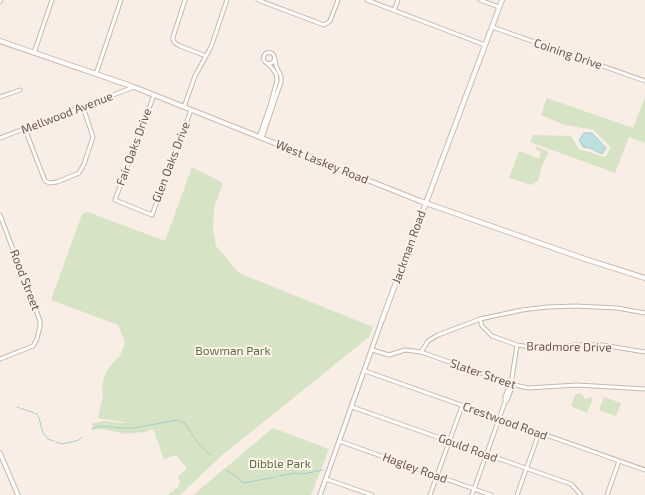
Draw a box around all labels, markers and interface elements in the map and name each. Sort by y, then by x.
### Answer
street label: Coining Drive [532,36,604,72]
street label: Mellwood Avenue [19,89,115,137]
street label: Fair Oaks Drive [113,106,155,188]
street label: Glen Oaks Drive [149,120,193,204]
street label: West Laskey Road [274,137,370,187]
street label: Jackman Road [389,208,429,286]
street label: Rood Street [7,248,43,312]
street label: Bradmore Drive [526,339,612,355]
park label: Bowman Park [195,344,271,358]
street label: Slater Street [448,356,518,392]
street label: Crestwood Road [461,399,549,443]
street label: Gould Road [436,431,500,465]
street label: Hagley Road [381,450,449,486]
park label: Dibble Park [249,457,311,471]

